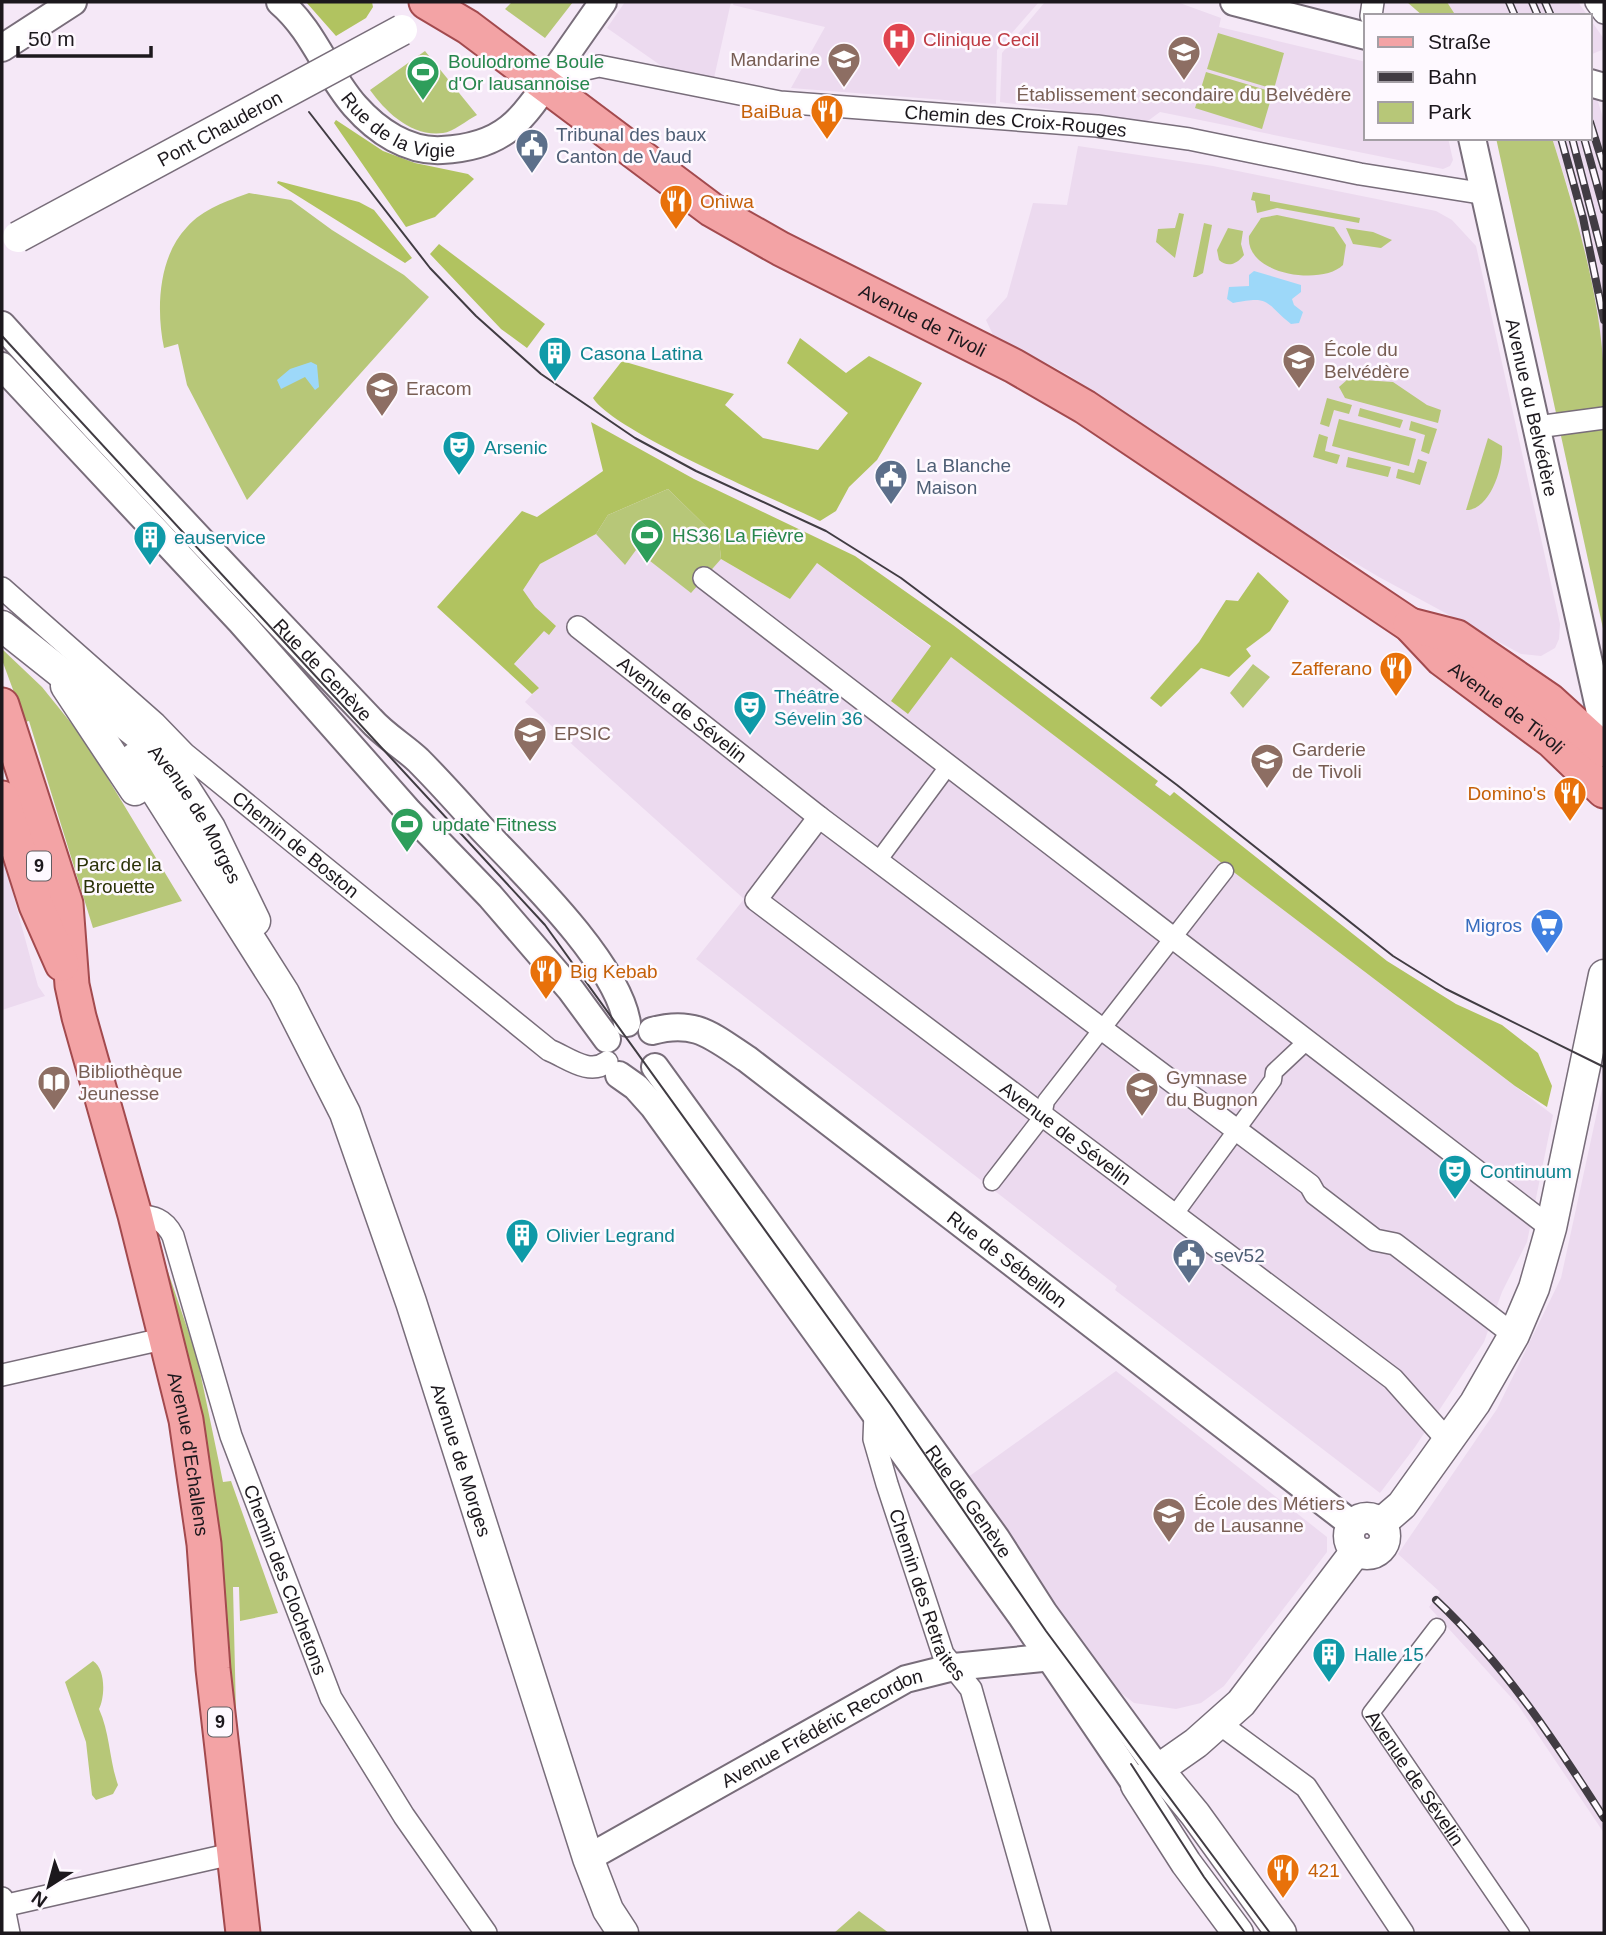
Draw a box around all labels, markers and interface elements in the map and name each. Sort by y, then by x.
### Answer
scale bar [18,14,150,58]
legend [1364,14,1592,140]
hospital icon: Clinique Cecil [880,20,918,69]
text: 50 m [28,27,75,50]
place label: Clinique Cecil [923,29,1039,50]
text: Straße [1428,30,1491,53]
school or university icon: Établissement secondaire du Belvédère [1165,33,1203,82]
school or university icon: Mandarine [825,40,863,89]
place label: Mandarine [730,49,820,70]
place label: Boulodrome Boule d'Or lausannoise [448,51,604,94]
sports icon: Boulodrome Boule d'Or lausannoise [404,53,442,102]
text: Bahn [1428,65,1477,88]
place label: Établissement secondaire du Belvédère [1017,84,1351,105]
street label: Pont Chauderon [154,87,286,171]
street label: Rue de la Vigie [337,88,456,161]
restaurant icon: BaiBua [808,92,846,141]
text: Park [1428,100,1472,123]
place label: BaiBua [741,101,802,122]
street label: Chemin des Croix-Rouges [904,101,1128,141]
place label: Tribunal des baux Canton de Vaud [556,124,707,167]
public building icon: Tribunal des baux Canton de Vaud [513,126,551,175]
restaurant icon: Oniwa [657,182,695,231]
place label: Oniwa [700,191,754,212]
street label: Avenue de Tivoli [856,280,990,361]
street label: Avenue du Belvédère [1502,317,1562,498]
building icon: Casona Latina [536,334,574,383]
place label: École du Belvédère [1324,339,1410,382]
school or university icon: École du Belvédère [1280,341,1318,390]
place label: Casona Latina [580,343,703,364]
school or university icon: Eracom [363,369,401,418]
place label: Eracom [406,378,471,399]
theatre icon: Arsenic [440,428,478,477]
place label: Arsenic [484,437,547,458]
place label: La Blanche Maison [916,455,1011,498]
public building icon: La Blanche Maison [872,457,910,506]
sports icon: HS36 La Fièvre [628,516,666,565]
building icon: eauservice [131,518,169,567]
place label: HS36 La Fièvre [672,525,804,546]
place label: eauservice [174,527,266,548]
street label: Rue de Genève [269,615,376,725]
restaurant icon: Zafferano [1377,649,1415,698]
street label: Avenue de Sévelin [613,652,751,767]
place label: Zafferano [1291,658,1372,679]
street label: Avenue de Tivoli [1445,658,1569,758]
place label: Théâtre Sévelin 36 [774,686,863,729]
theatre icon: Théâtre Sévelin 36 [731,688,769,737]
school or university icon: EPSIC [511,714,549,763]
place label: EPSIC [554,723,611,744]
place label: Garderie de Tivoli [1292,739,1366,782]
street label: Avenue de Morges [144,741,245,887]
school or university icon: Garderie de Tivoli [1248,741,1286,790]
restaurant icon: Domino's [1551,774,1589,823]
place label: Domino's [1467,783,1546,804]
street label: Chemin de Boston [228,787,363,902]
sports icon: update Fitness [388,805,426,854]
place label: update Fitness [432,814,557,835]
road number: 9 [27,852,51,880]
park label: Parc de la Brouette [76,854,162,897]
supermarket icon: Migros [1528,906,1566,955]
place label: Migros [1465,915,1522,936]
restaurant icon: Big Kebab [527,952,565,1001]
place label: Big Kebab [570,961,658,982]
place label: Bibliothèque Jeunesse [78,1061,183,1104]
library icon: Bibliothèque Jeunesse [35,1063,73,1112]
place label: Gymnase du Bugnon [1166,1067,1258,1110]
school or university icon: Gymnase du Bugnon [1123,1069,1161,1118]
street label: Avenue de Sévelin [996,1078,1135,1189]
theatre icon: Continuum [1436,1152,1474,1201]
place label: Continuum [1480,1161,1572,1182]
street label: Rue de Sébeillon [943,1207,1071,1312]
building icon: Olivier Legrand [503,1216,541,1265]
place label: Olivier Legrand [546,1225,675,1246]
public building icon: sev52 [1170,1236,1208,1285]
place label: sev52 [1214,1245,1265,1266]
street label: Avenue d'Echallens [163,1370,213,1537]
street label: Avenue de Morges [427,1381,495,1539]
street label: Rue de Genève [921,1441,1016,1562]
street label: Chemin des Clochetons [239,1482,331,1678]
place label: École des Métiers de Lausanne [1194,1493,1345,1536]
school or university icon: École des Métiers de Lausanne [1150,1495,1188,1544]
street label: Chemin des Retraites [885,1506,970,1685]
building icon: Halle 15 [1310,1635,1348,1684]
place label: Halle 15 [1354,1644,1424,1665]
street label: Avenue Frédéric Recordon [718,1665,925,1792]
street label: Avenue de Sévelin [1362,1707,1468,1850]
road number: 9 [208,1708,232,1736]
north arrow [14,1851,84,1921]
restaurant icon: 421 [1264,1851,1302,1900]
place label: 421 [1308,1860,1340,1881]
text: N [28,1887,51,1912]

